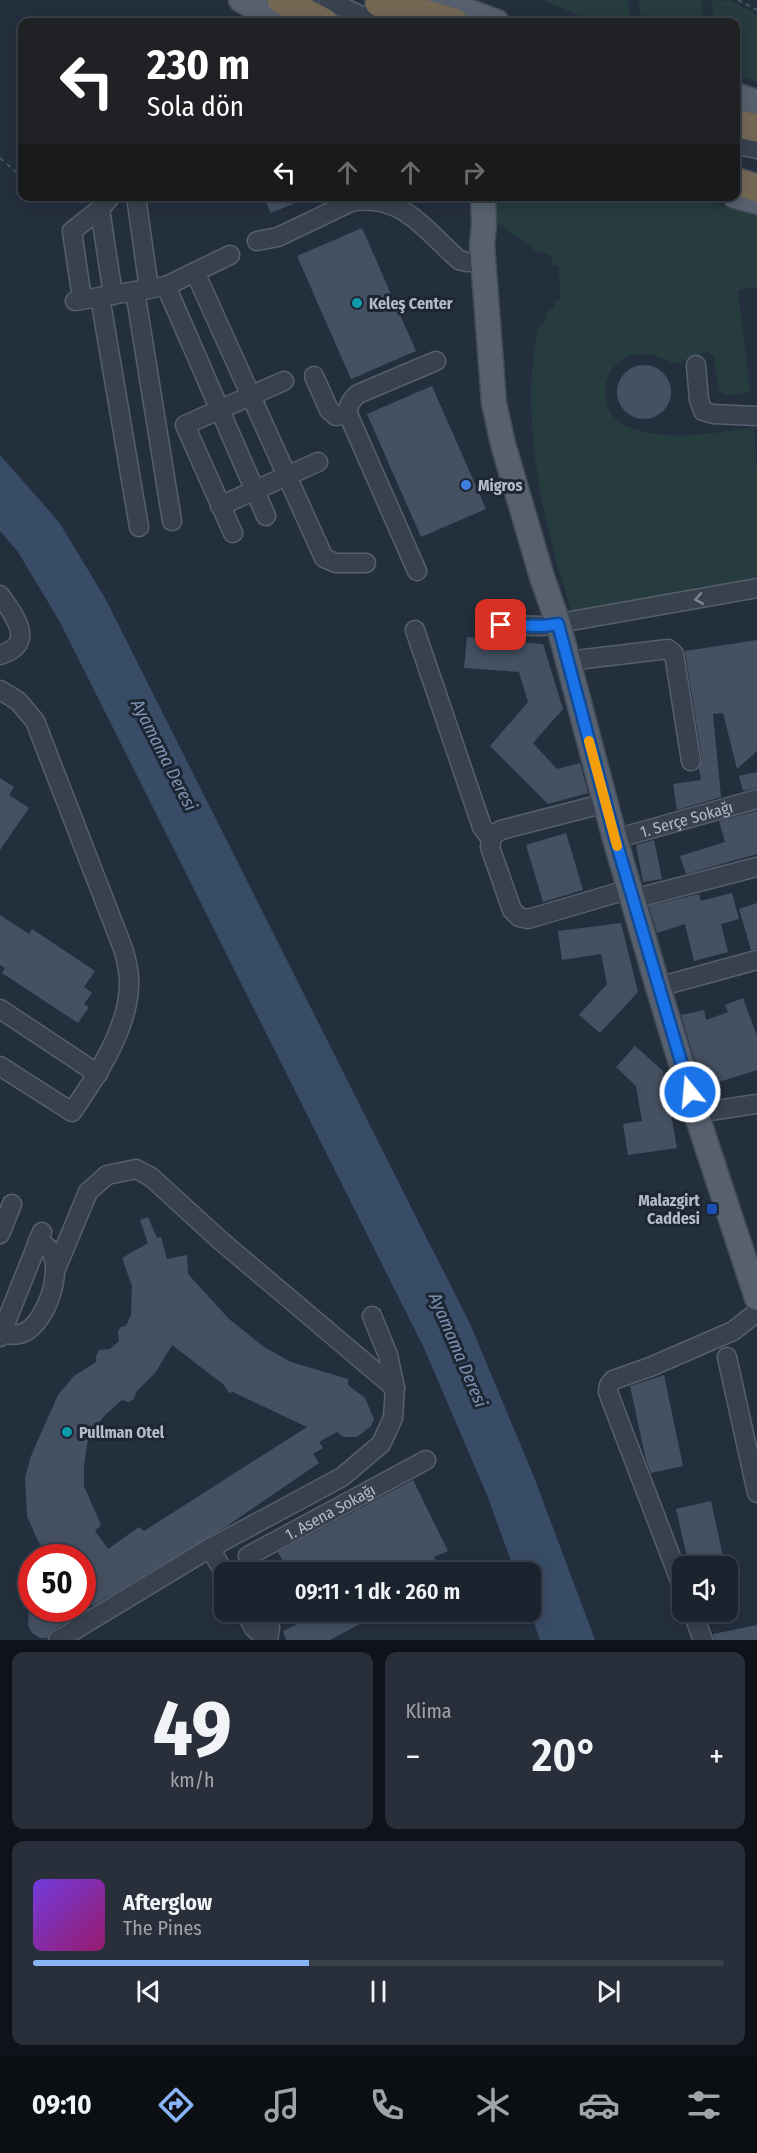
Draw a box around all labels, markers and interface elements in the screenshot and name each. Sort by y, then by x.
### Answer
text: 230 m [147,40,250,90]
icon: left [48,42,126,120]
text: Sola dön [147,91,244,123]
icon: left [268,156,301,189]
icon: ahead [331,156,364,189]
icon: ahead [394,156,427,189]
icon: right [457,156,490,189]
place label: Keleş Center [369,294,453,314]
marker: Keleş Center [350,296,364,310]
place label: Migros [478,476,523,495]
marker: Migros [459,478,473,492]
one-way arrow [695,592,704,604]
pin [475,599,526,650]
icon: arrive [484,608,517,641]
water label: Ayamama Deresi [126,695,202,815]
street label: 1. Serçe Sokağı [638,797,735,841]
position arrow [658,1060,722,1124]
place label: Malazgirt Caddesi [638,1191,700,1228]
marker: Malazgirt Caddesi [705,1202,719,1216]
water label: Ayamama Deresi [424,1288,492,1411]
place label: Pullman Otel [79,1423,165,1442]
marker: Pullman Otel [60,1425,74,1439]
street label: 1. Asena Sokağı [282,1480,378,1544]
speed limit sign: 50 [18,1544,96,1622]
map controls [672,1556,738,1622]
button: sound [672,1556,738,1622]
text: 09:11 · 1 dk · 260 m [295,1578,460,1605]
text: 49 [153,1682,232,1776]
text: Klima [406,1699,452,1723]
text: 20° [532,1729,598,1783]
text: − [406,1737,420,1777]
text: + [709,1737,724,1777]
text: km/h [170,1768,215,1792]
text: Afterglow [123,1889,212,1916]
text: The Pines [123,1916,202,1940]
icon: previous [132,1975,165,2008]
icon: pause [362,1975,395,2008]
icon: next [592,1975,625,2008]
icon: directions [155,2084,197,2126]
icon: music [261,2084,303,2126]
icon: phone [366,2084,408,2126]
icon: climate [472,2084,514,2126]
icon: car [578,2084,620,2126]
icon: filters [683,2084,725,2126]
text: 09:10 [32,2089,92,2121]

